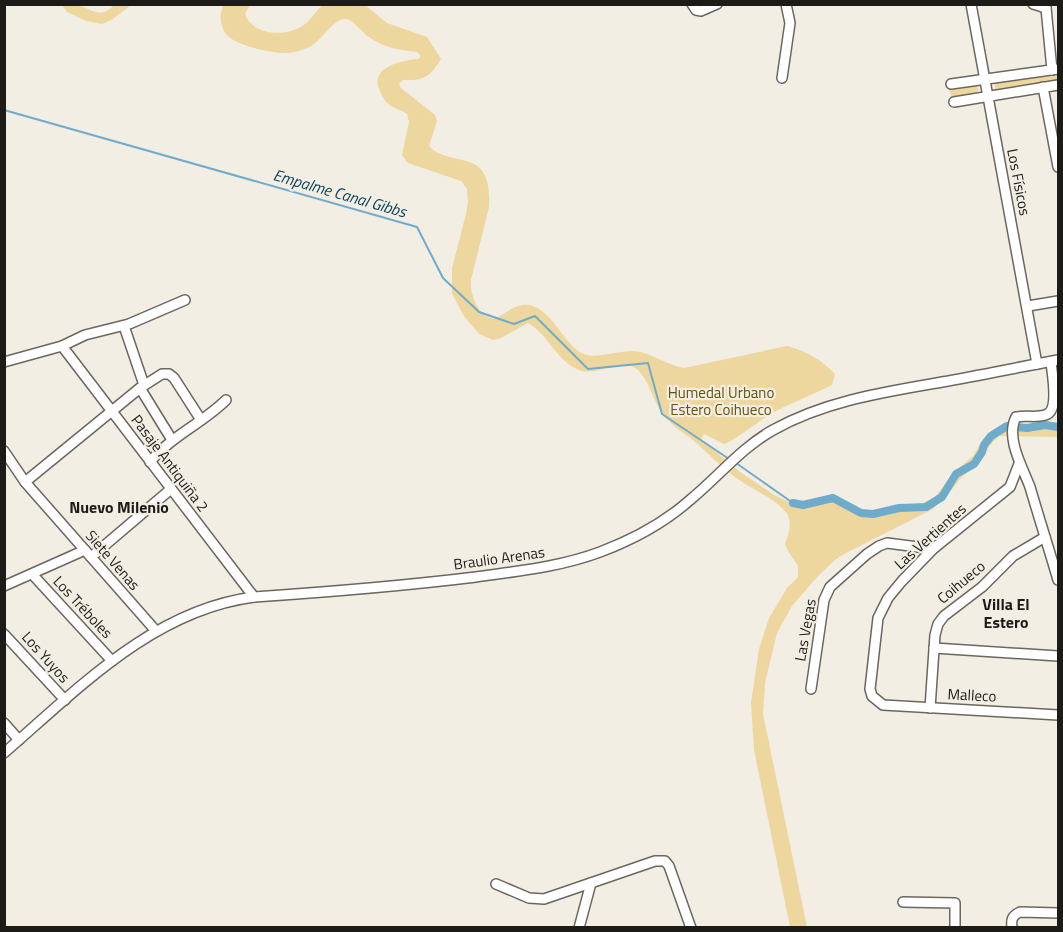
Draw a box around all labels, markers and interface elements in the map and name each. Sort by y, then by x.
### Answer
street label: Los Físicos [1001,146,1037,218]
water label: Empalme Canal Gibbs [271,163,410,224]
park label: Humedal Urbano Estero Coihueco [668,381,774,421]
street label: Pasaje Antiquiña 2 [126,409,214,517]
district label: Nuevo Milenio [69,495,169,519]
street label: Las Vertientes [889,497,971,575]
street label: Siete Venas [80,525,146,595]
street label: Braulio Arenas [452,540,546,576]
street label: Coihueco [932,555,990,609]
street label: Los Tréboles [48,571,118,644]
district label: Villa El Estero [982,592,1030,634]
street label: Las Vegas [788,597,822,663]
street label: Los Yuyos [17,626,75,688]
street label: Malleco [947,682,997,708]

